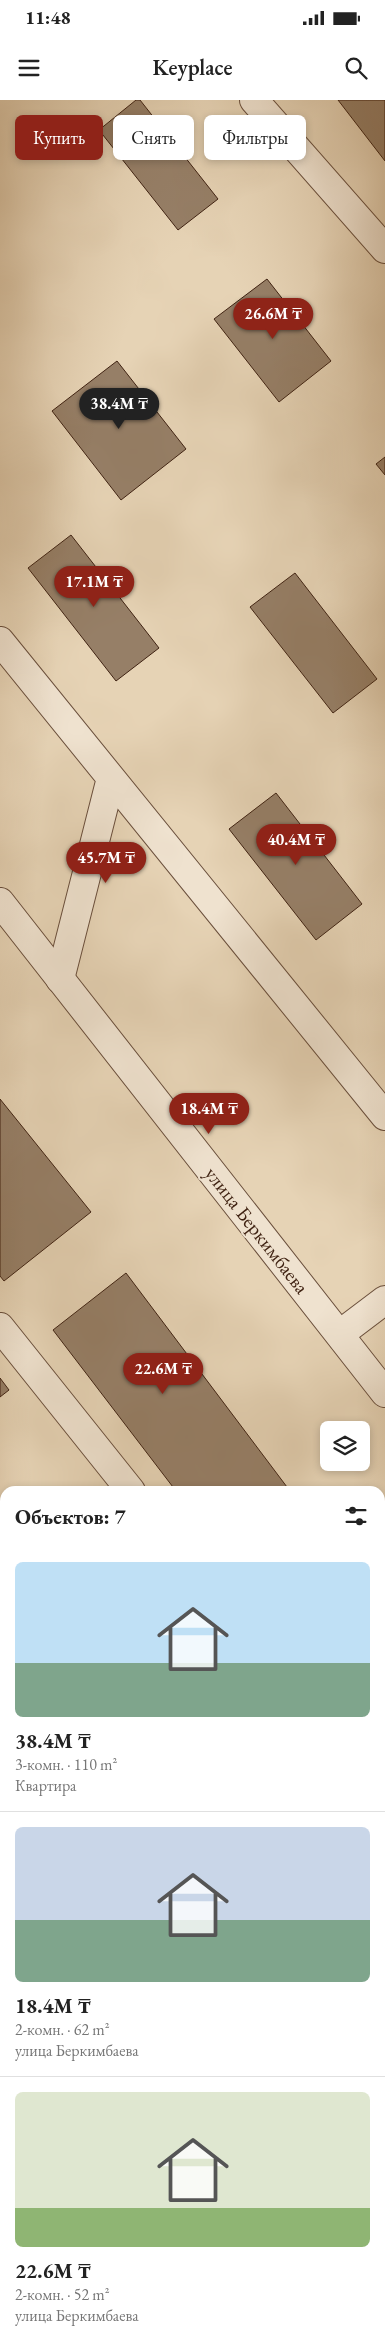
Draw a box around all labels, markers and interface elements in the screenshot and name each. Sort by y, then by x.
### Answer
text: 11:48 [25,5,71,30]
text: Keyplace [153,53,232,82]
icon: menu [15,54,43,82]
icon: search [342,54,370,82]
chip: Купить [15,115,103,160]
chip: Снять [113,115,194,160]
chip: Фильтры [204,115,306,160]
pin: 26.6M ₸ [227,298,319,340]
text: 26.6M ₸ [244,303,302,324]
pin: 38.4M ₸ [73,388,165,430]
text: 38.4M ₸ [90,393,148,414]
pin: 17.1M ₸ [48,566,140,608]
text: 17.1M ₸ [65,571,123,592]
pin: 40.4M ₸ [250,824,342,866]
text: 40.4M ₸ [267,829,325,850]
pin: 45.7M ₸ [60,842,152,884]
text: 45.7M ₸ [77,847,135,868]
pin: 18.4M ₸ [163,1092,255,1135]
text: 18.4M ₸ [180,1098,238,1119]
street label: улица Беркимбаева [199,1161,315,1299]
pin: 22.6M ₸ [117,1352,209,1395]
text: 22.6M ₸ [134,1358,192,1379]
map controls [320,1421,370,1471]
button: layers [320,1421,370,1471]
icon: filters [342,1502,370,1530]
text: Объектов: 7 [15,1503,126,1530]
icon: home [148,1594,238,1684]
text: 38.4M ₸ [15,1727,91,1754]
text: 3-комн. · 110 m² [15,1754,117,1775]
text: Квартира [15,1775,76,1796]
icon: home [148,1860,238,1950]
text: 18.4M ₸ [15,1992,91,2019]
text: 2-комн. · 62 m² [15,2019,110,2040]
text: улица Беркимбаева [15,2040,139,2061]
icon: home [148,2125,238,2215]
text: 22.6M ₸ [15,2257,91,2284]
text: 2-комн. · 52 m² [15,2284,110,2305]
text: улица Беркимбаева [15,2305,139,2326]

